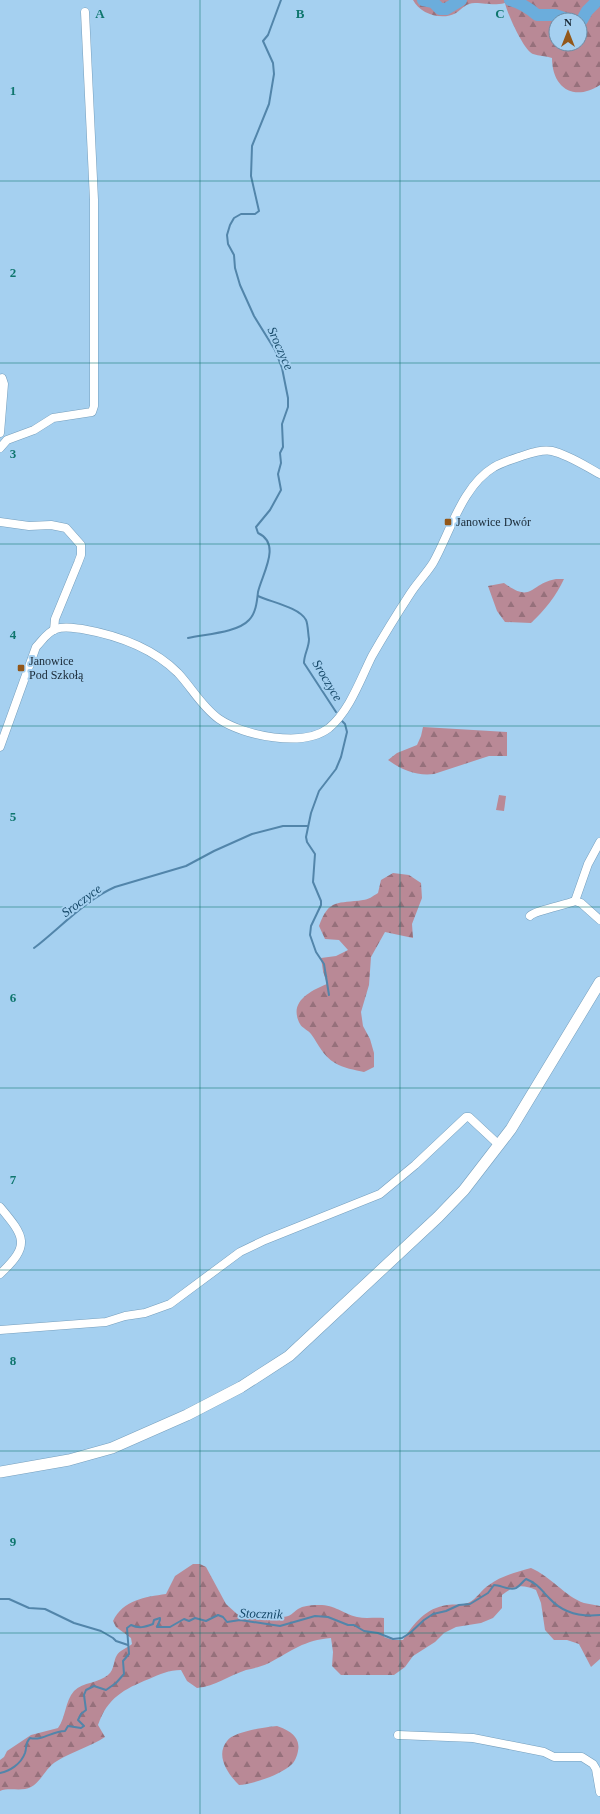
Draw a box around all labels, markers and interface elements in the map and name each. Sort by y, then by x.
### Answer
text: A [95,6,105,21]
text: B [296,6,305,21]
text: C [495,6,505,21]
north arrow [548,12,588,52]
text: N [564,16,572,28]
text: 1 [10,83,16,98]
text: 2 [10,265,16,280]
water label: Sroczyce [264,324,297,372]
text: 3 [10,446,17,461]
place label: Janowice Dwór [456,515,531,529]
marker: Janowice Dwór [443,517,453,527]
text: 4 [10,627,17,642]
place label: Janowice Pod Szkołą [29,654,84,682]
water label: Sroczyce [309,657,346,704]
marker: Janowice Pod Szkołą [16,663,26,673]
text: 5 [10,809,17,824]
water label: Sroczyce [58,881,104,920]
text: 6 [10,990,17,1005]
text: 7 [10,1172,17,1187]
text: 8 [10,1353,17,1368]
text: 9 [10,1534,17,1549]
water label: Stocznik [239,1605,283,1622]

